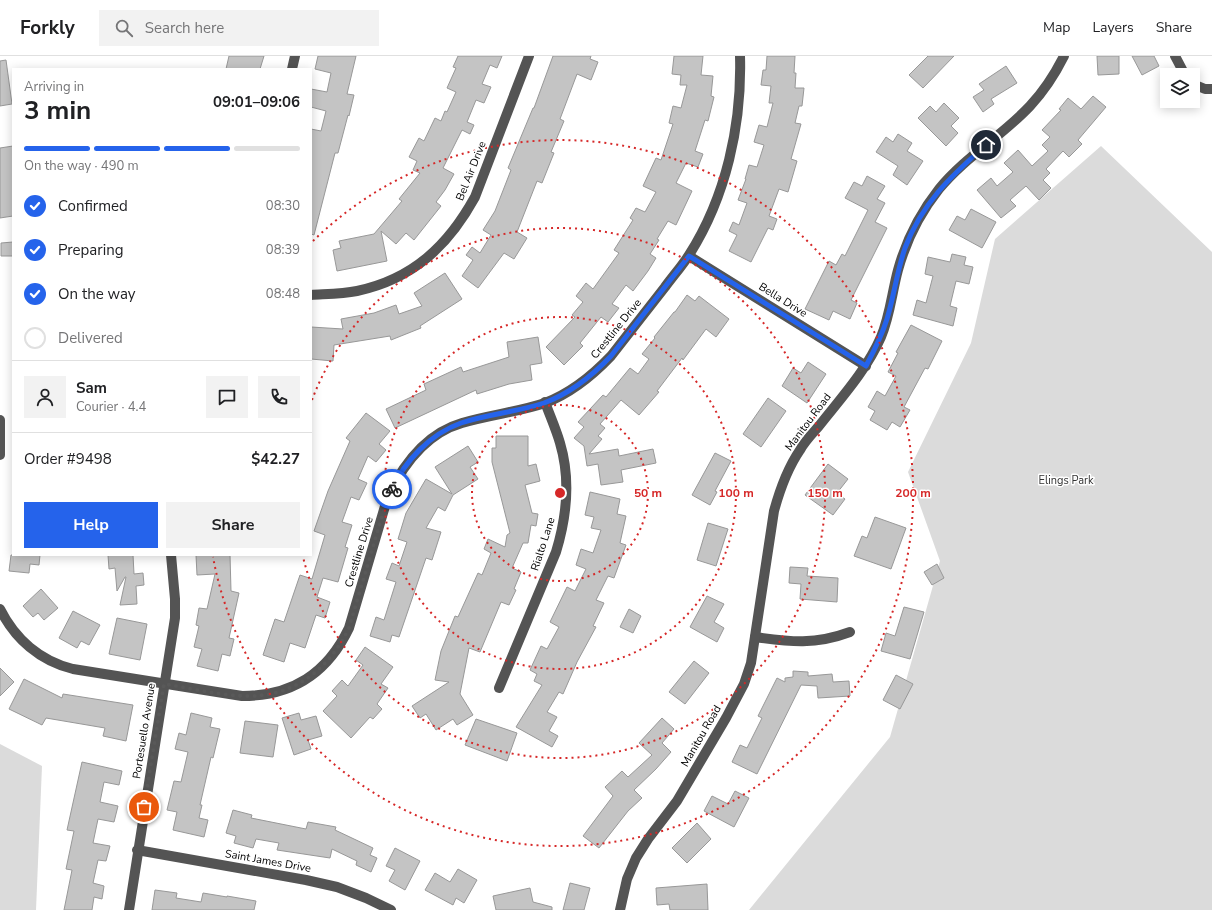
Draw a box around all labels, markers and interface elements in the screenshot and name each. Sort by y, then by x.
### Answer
search box [99,10,379,46]
text: Forkly [20,15,75,41]
icon: search [113,17,135,39]
text: Search here [145,18,224,38]
text: Map [1043,18,1070,37]
text: Layers [1092,18,1134,37]
text: Share [1156,18,1192,37]
map controls [1160,68,1200,108]
button: layers [1160,68,1200,108]
text: Arriving in [24,78,84,96]
text: 09:01–09:06 [213,92,300,112]
text: 3 min [24,93,91,128]
pin [969,128,1003,162]
icon: home [975,134,997,156]
street label: Bel Air Drive [452,139,490,203]
text: On the way · 490 m [24,157,139,175]
icon: check [24,195,46,217]
text: Confirmed [58,196,128,216]
text: 08:30 [266,197,300,215]
icon: check [24,239,46,261]
text: Preparing [58,240,123,260]
text: 08:39 [266,241,300,259]
street label: Bella Drive [756,279,810,321]
icon: check [24,283,46,305]
text: On the way [58,284,136,304]
text: 08:48 [266,285,300,303]
street label: Crestline Drive [587,296,645,362]
text: Delivered [58,328,123,348]
button: person [24,376,66,418]
button: chat [206,376,248,418]
button: phone [258,376,300,418]
text: Sam [76,378,107,398]
street label: Manitou Road [781,390,835,454]
text: Courier · 4.4 [76,398,146,416]
text: Order #9498 [24,449,112,469]
text: $42.27 [251,449,300,469]
courier [372,469,412,509]
park label: Elings Park [1039,473,1094,488]
icon: bike [381,478,403,500]
text: 50 m [634,485,662,501]
text: 100 m [718,485,754,501]
text: 150 m [807,485,843,501]
text: 200 m [895,485,931,501]
centre of rings [553,486,567,500]
button: Help [24,502,158,548]
button: Share [166,502,300,548]
street label: Crestline Drive [341,515,377,589]
street label: Rialto Lane [527,515,559,573]
street label: Portesuello Avenue [129,682,159,780]
street label: Manitou Road [677,703,725,769]
pin [127,790,161,824]
icon: bag [133,796,155,818]
street label: Saint James Drive [224,846,312,876]

